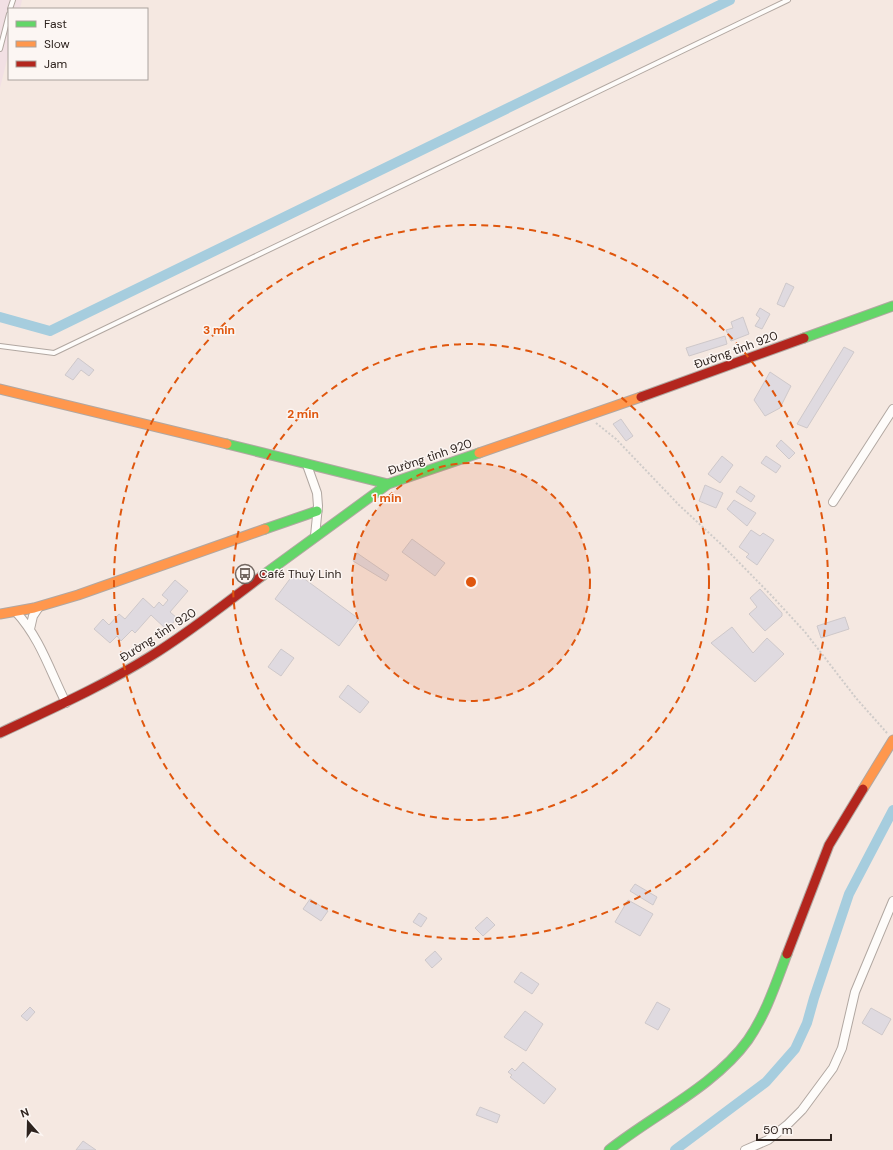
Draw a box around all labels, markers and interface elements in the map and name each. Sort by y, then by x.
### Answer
legend [8,8,148,80]
text: Fast [44,16,67,32]
text: Slow [44,36,70,52]
text: Jam [44,56,67,72]
text: 3 min [203,322,235,338]
street label: Đường tỉnh 920 [692,327,780,373]
text: 2 min [287,406,319,422]
street label: Đường tỉnh 920 [386,435,474,479]
text: 1 min [372,490,402,506]
bus stop icon: Café Thuỳ Linh [234,563,256,585]
place label: Café Thuỳ Linh [259,566,341,582]
centre of rings [464,575,478,589]
street label: Đường tỉnh 920 [117,604,199,666]
north arrow [8,1102,48,1142]
text: N [18,1105,31,1121]
scale bar [757,1116,831,1142]
text: 50 m [763,1122,792,1138]

